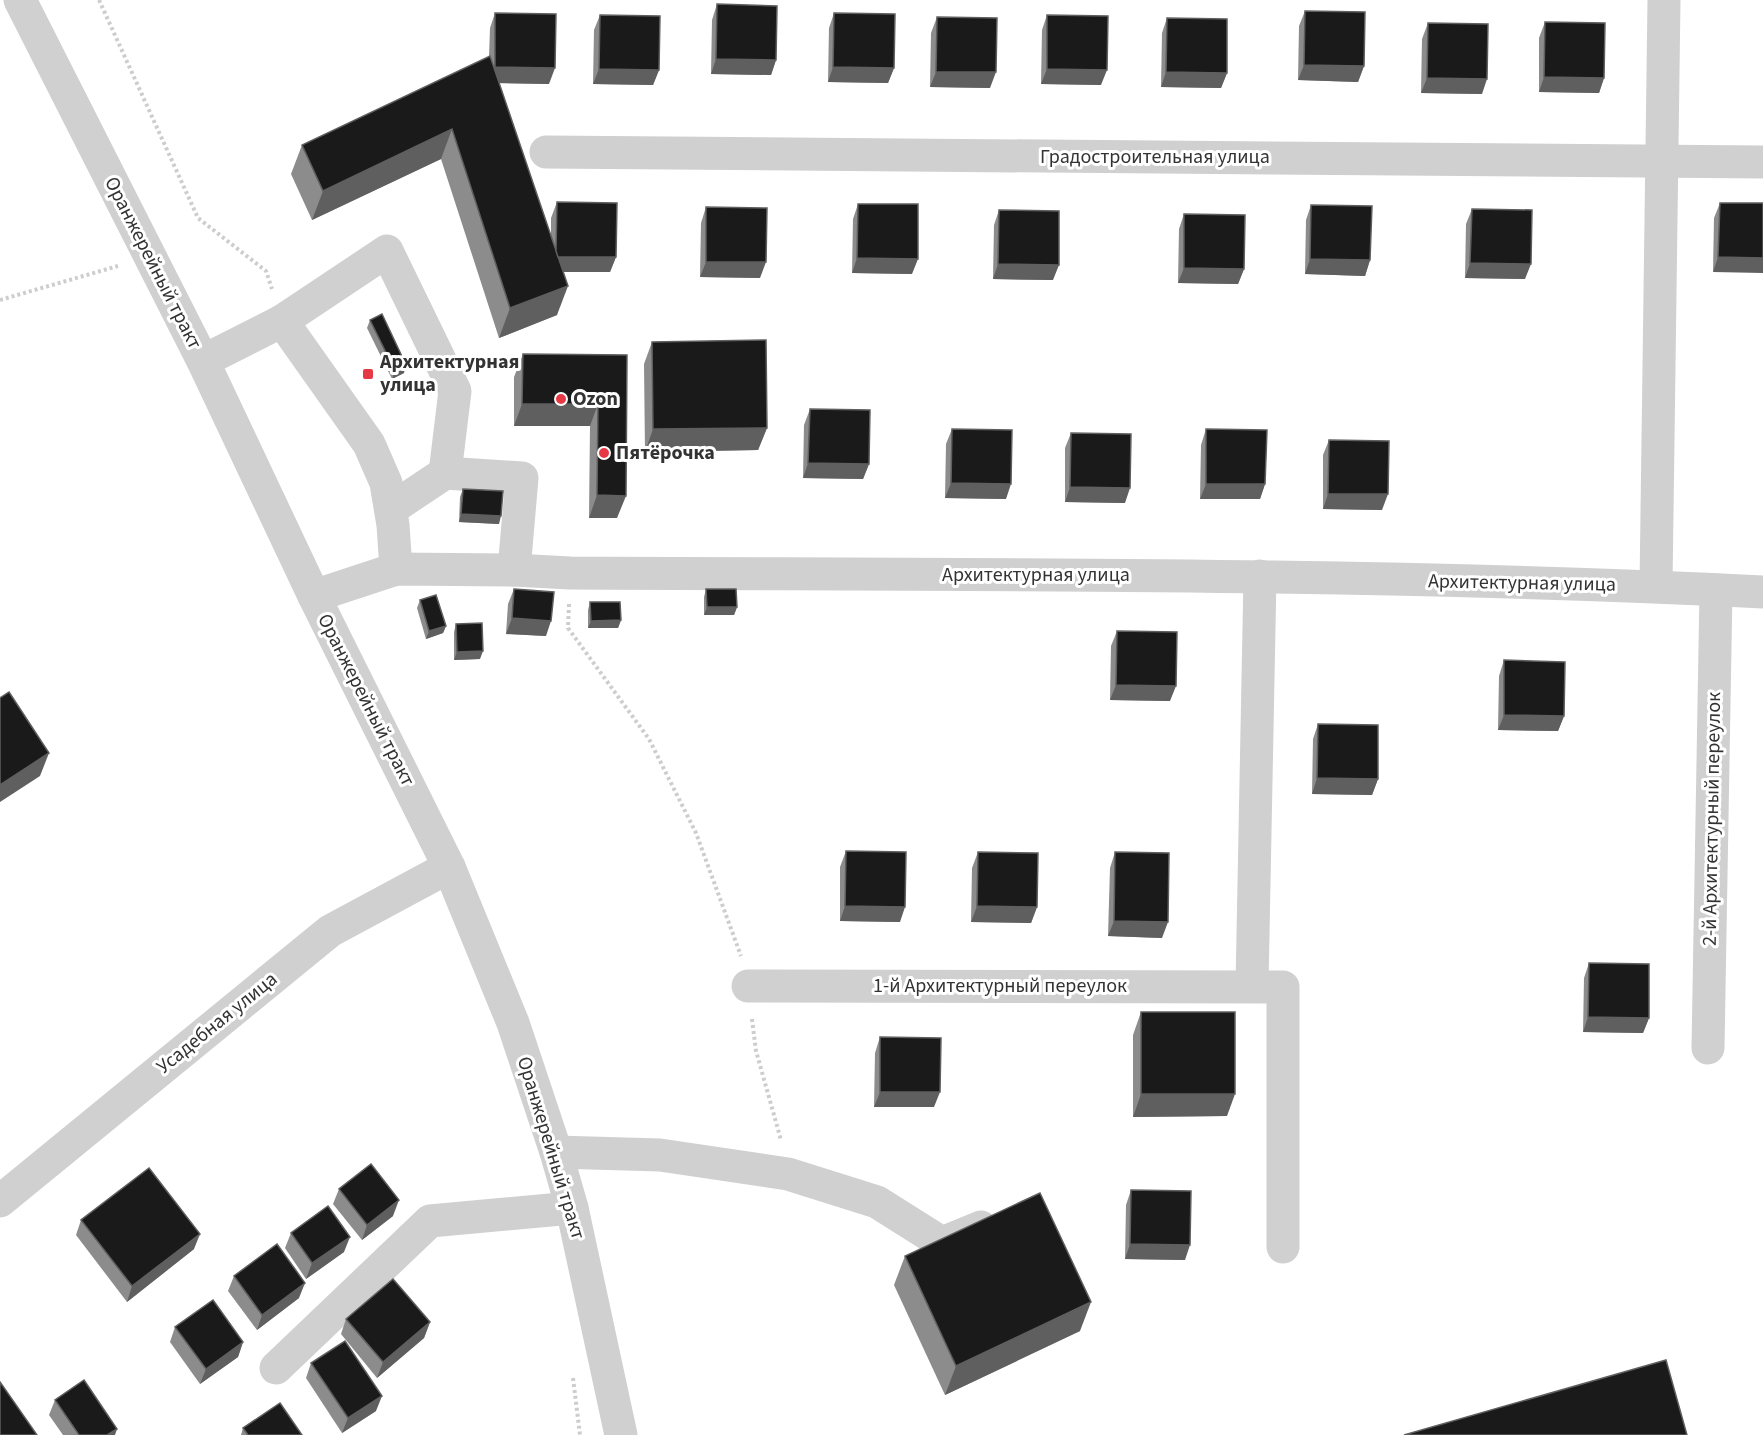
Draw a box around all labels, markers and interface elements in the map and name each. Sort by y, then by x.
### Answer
street label: Градостроительная улица [1040,143,1270,171]
street label: Оранжерейный тракт [97,172,209,354]
place label: Архитектурная улица [379,348,519,399]
marker: Архитектурная улица [361,367,375,381]
place label: Ozon [573,385,618,413]
marker: Ozon [554,392,568,406]
place label: Пятёрочка [616,439,715,467]
marker: Пятёрочка [597,446,611,460]
street label: Архитектурная улица [942,561,1130,589]
street label: Архитектурная улица [1428,567,1616,599]
street label: Оранжерейный тракт [310,609,422,791]
street label: 2-й Архитектурный переулок [1696,692,1728,946]
street label: Усадебная улица [151,966,283,1080]
street label: 1-й Архитектурный переулок [873,972,1127,1000]
street label: Оранжерейный тракт [510,1053,592,1243]

